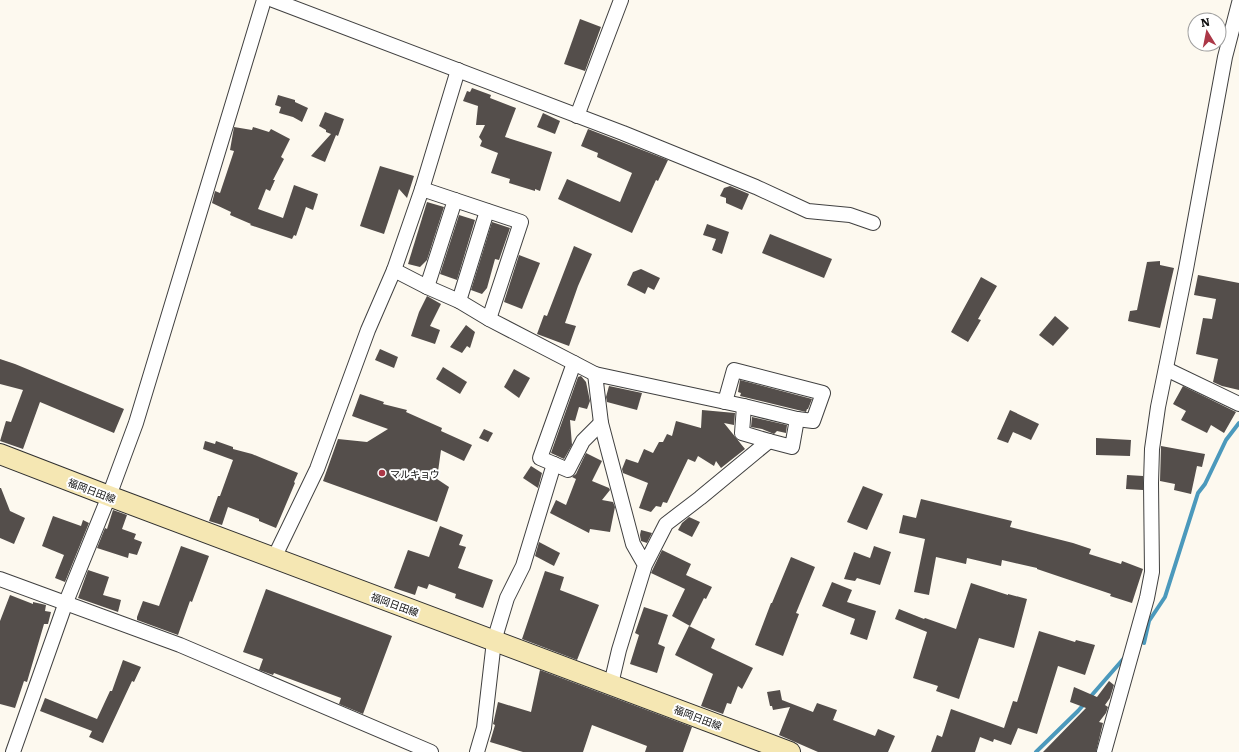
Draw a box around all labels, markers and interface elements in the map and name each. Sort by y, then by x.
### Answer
north arrow [1187,12,1227,52]
text: N [1199,12,1211,30]
place label: マルキョウ [390,466,440,481]
marker: マルキョウ [377,468,387,478]
street label: 福岡日田線 [66,474,118,506]
street label: 福岡日田線 [369,588,421,620]
street label: 福岡日田線 [672,701,724,733]

